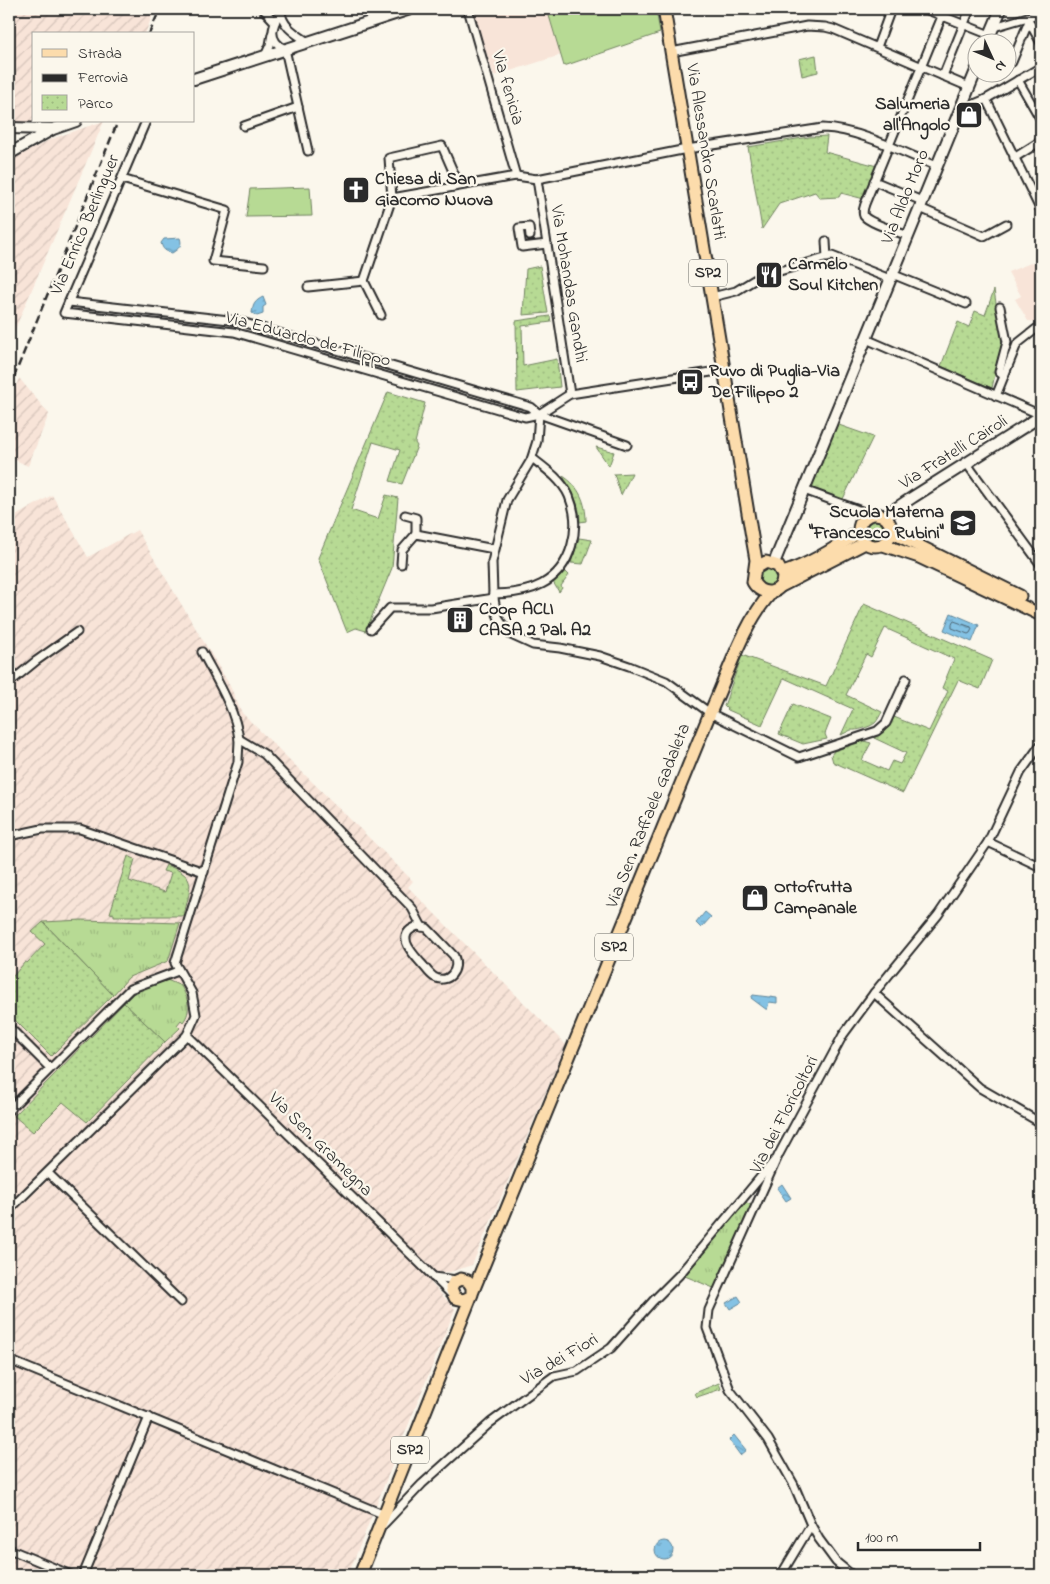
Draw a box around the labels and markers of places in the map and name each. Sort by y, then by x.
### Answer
place label: Salumeria all'Angolo [875,92,950,140]
shop icon: Salumeria all'Angolo [954,100,984,130]
place label: Chiesa di San Giacomo Nuova [375,167,493,214]
church icon: Chiesa di San Giacomo Nuova [341,175,371,205]
place label: Carmelo Soul Kitchen [788,252,878,299]
restaurant icon: Carmelo Soul Kitchen [754,260,784,290]
place label: Ruvo di Puglia-Via De Filippo 2 [708,359,840,406]
bus stop icon: Ruvo di Puglia-Via De Filippo 2 [675,367,705,397]
place label: Scuola Materna "Francesco Rubini" [808,500,945,547]
school or university icon: Scuola Materna "Francesco Rubini" [948,508,978,538]
place label: Coop ACLI CASA 2 Pal. A2 [479,597,591,644]
building icon: Coop ACLI CASA 2 Pal. A2 [445,605,475,635]
place label: Ortofrutta Campanale [774,875,858,922]
shop icon: Ortofrutta Campanale [740,883,770,913]

